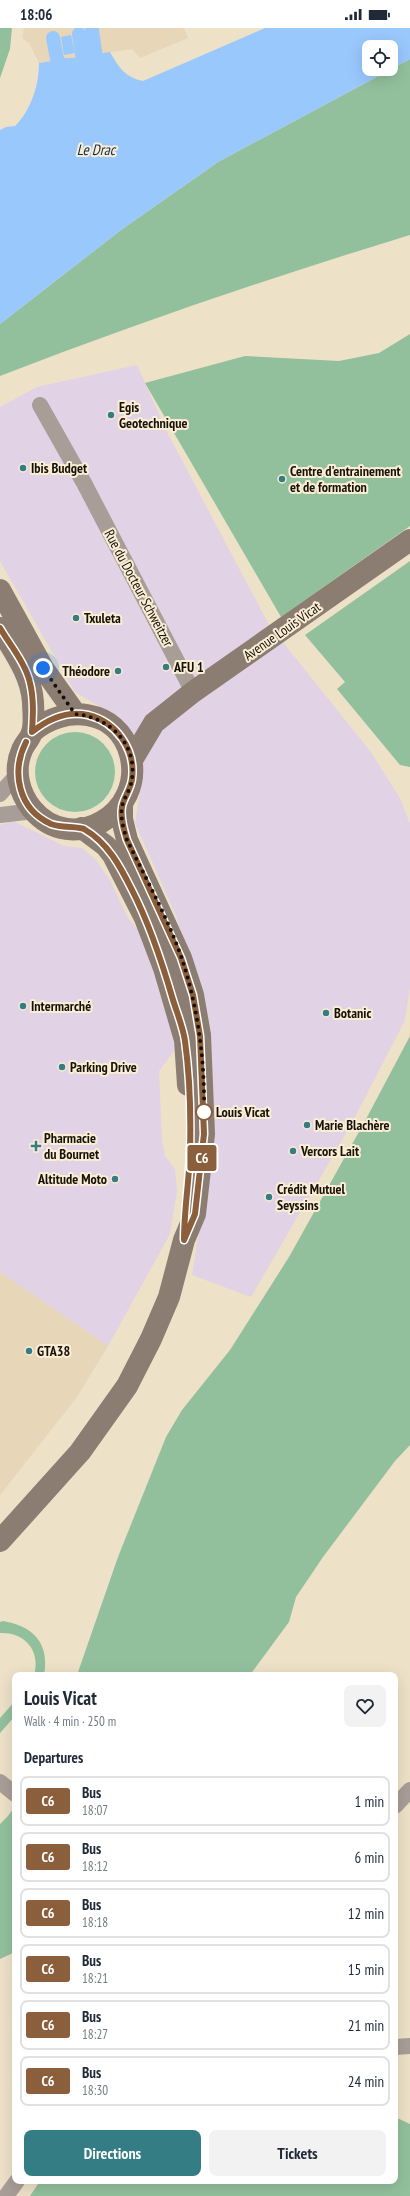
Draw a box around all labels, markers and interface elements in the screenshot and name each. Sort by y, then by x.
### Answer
text: 18:06 [20,5,52,24]
map controls [362,40,398,76]
button: locate [362,40,398,76]
water label: Le Drac [77,140,117,159]
place label: Egis Geotechnique [119,398,187,432]
marker: Egis Geotechnique [106,410,116,420]
place label: Ibis Budget [31,459,87,477]
place label: Centre d'entrainement et de formation [290,462,401,496]
marker: Ibis Budget [18,463,28,473]
marker: Centre d'entrainement et de formation [277,474,287,484]
street label: Rue du Docteur Schweitzer [101,526,178,650]
street label: Avenue Louis Vicat [240,598,324,664]
place label: Txuleta [84,609,121,627]
marker: Txuleta [71,613,81,623]
your location [33,658,53,678]
place label: AFU 1 [173,658,204,676]
place label: Théodore [62,662,110,680]
marker: AFU 1 [161,662,171,672]
marker: Théodore [113,666,123,676]
place label: Intermarché [31,997,91,1015]
marker: Intermarché [18,1001,28,1011]
place label: Botanic [334,1004,371,1022]
marker: Botanic [321,1008,331,1018]
place label: Parking Drive [70,1058,137,1076]
marker: Parking Drive [57,1062,67,1072]
marker: Louis Vicat [195,1103,213,1121]
place label: Louis Vicat [216,1103,270,1121]
place label: Marie Blachère [315,1116,390,1134]
marker: Marie Blachère [302,1120,312,1130]
place label: Pharmacie du Bournet [44,1129,99,1163]
marker: Pharmacie du Bournet [31,1141,41,1151]
place label: Vercors Lait [300,1142,359,1160]
line badge: C6 [184,1145,220,1171]
marker: Vercors Lait [288,1146,298,1156]
text: C6 [195,1149,209,1167]
place label: Altitude Moto [37,1170,107,1188]
marker: Altitude Moto [110,1174,120,1184]
place label: Crédit Mutuel Seyssins [277,1180,346,1214]
marker: Crédit Mutuel Seyssins [264,1192,274,1202]
place label: GTA38 [37,1342,70,1360]
marker: GTA38 [24,1346,34,1356]
button: heart [344,1685,386,1727]
text: Louis Vicat [24,1686,97,1710]
text: Walk · 4 min · 250 m [24,1713,116,1730]
text: Departures [24,1748,83,1767]
text: Bus [82,1783,101,1802]
text: C6 [41,1792,55,1810]
text: 1 min [354,1792,384,1811]
text: 18:07 [82,1802,108,1819]
text: Bus [82,1839,101,1858]
text: C6 [41,1848,55,1866]
text: 6 min [354,1848,384,1867]
text: 18:12 [82,1858,108,1875]
text: Bus [82,1895,101,1914]
text: C6 [41,1904,55,1922]
text: 12 min [348,1904,384,1923]
text: 18:18 [82,1914,108,1931]
text: Bus [82,1951,101,1970]
text: C6 [41,1960,55,1978]
text: 15 min [348,1960,384,1979]
text: 18:21 [82,1970,108,1987]
text: Bus [82,2007,101,2026]
text: C6 [41,2016,55,2034]
text: 21 min [348,2016,384,2035]
text: 18:27 [82,2026,108,2043]
text: Bus [82,2063,101,2082]
text: C6 [41,2072,55,2090]
text: 24 min [348,2072,384,2091]
text: 18:30 [82,2082,108,2099]
button: Directions [24,2130,201,2176]
button: Tickets [209,2130,386,2176]

